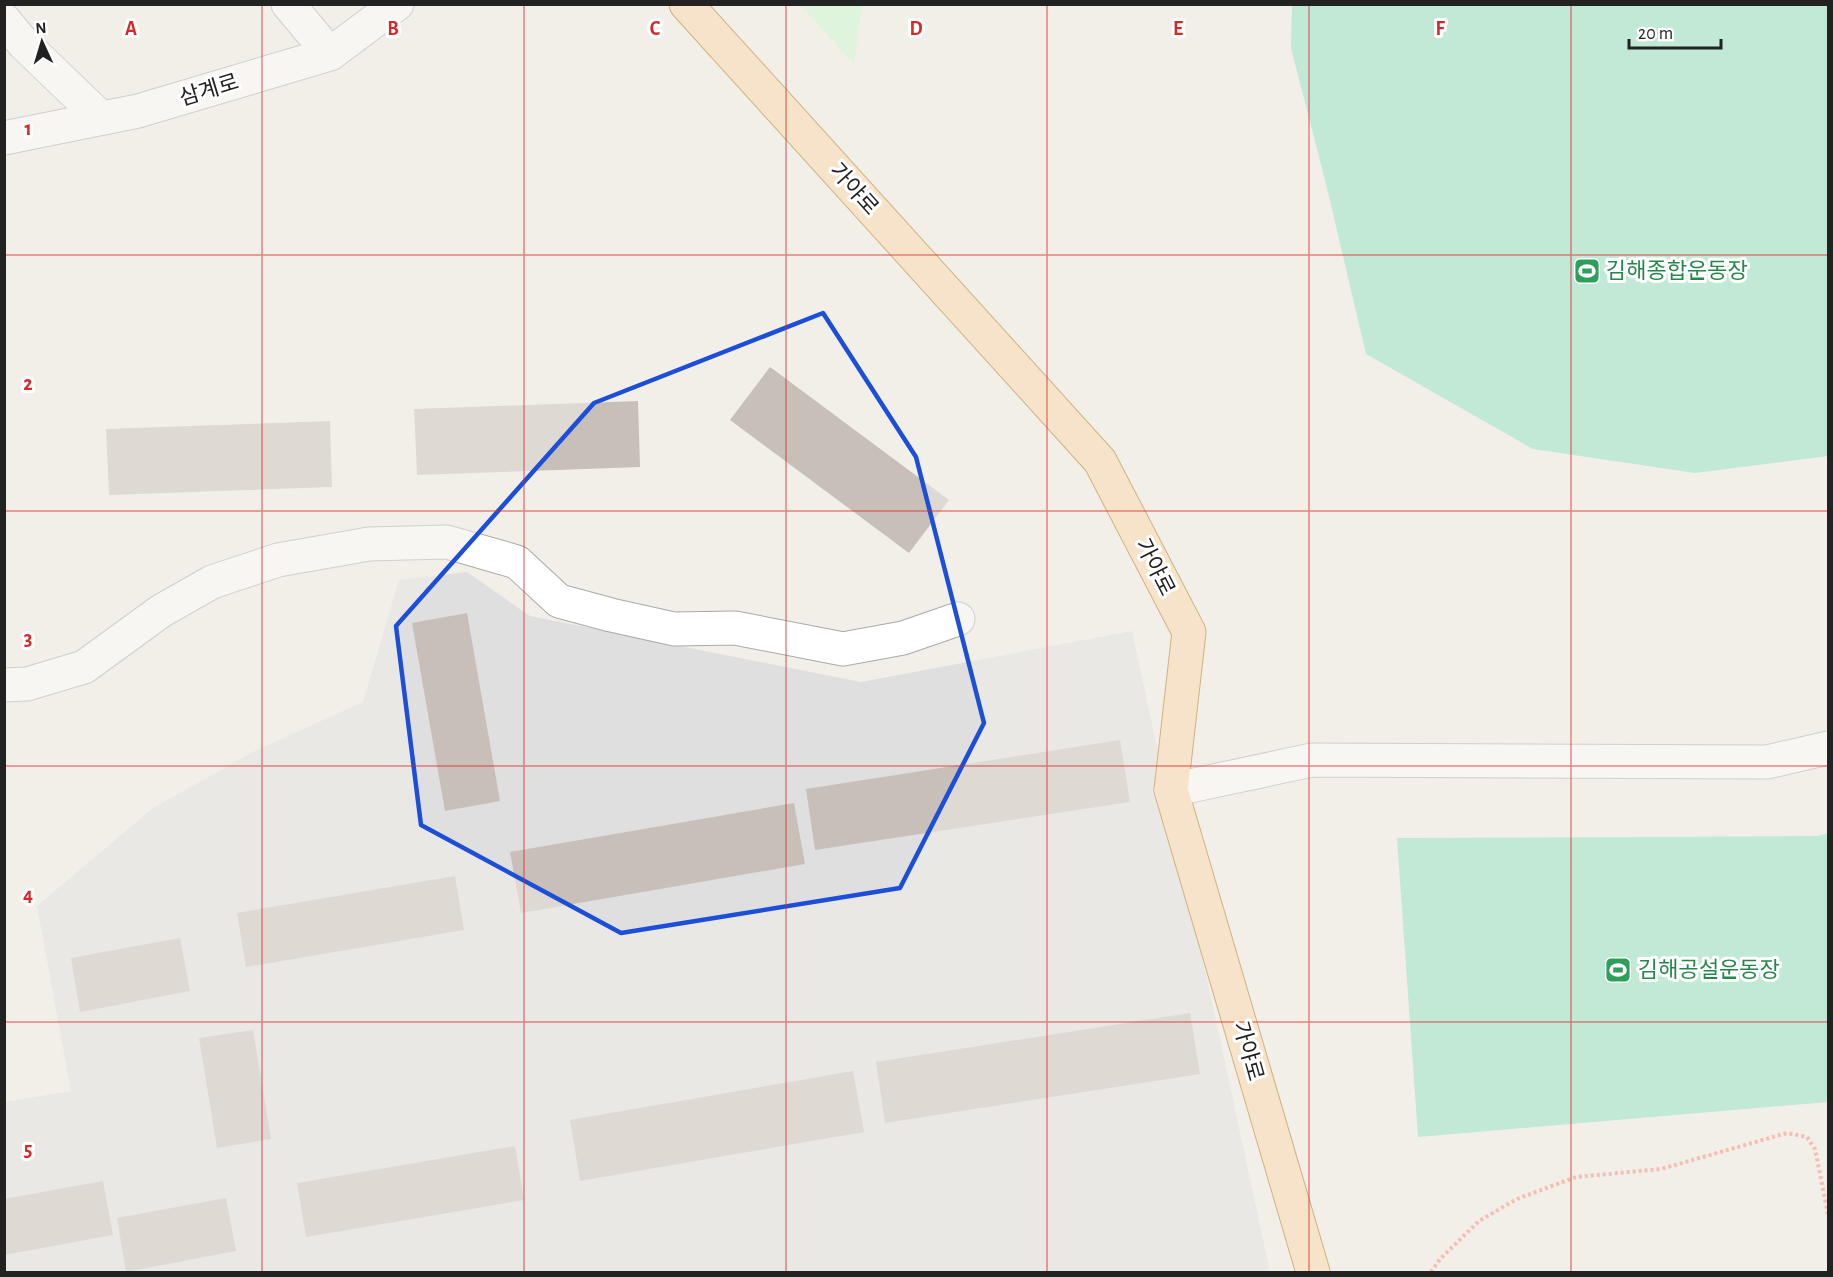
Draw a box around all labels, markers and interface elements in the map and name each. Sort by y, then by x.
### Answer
north arrow [12,12,72,72]
scale bar [1629,12,1720,50]
text: A [125,19,137,39]
text: B [387,19,399,39]
text: C [650,19,661,39]
text: D [909,19,923,39]
text: E [1173,19,1183,39]
text: F [1435,19,1445,39]
text: N [35,20,47,36]
text: 20 m [1638,25,1673,43]
street label: 삼계로 [177,71,241,109]
text: 1 [24,119,32,139]
street label: 가야로 [826,158,883,219]
sports icon: 김해종합운동장 [1572,256,1602,286]
place label: 김해종합운동장 [1606,259,1748,282]
text: 2 [23,374,33,394]
street label: 가야로 [1131,534,1179,599]
text: 3 [24,629,32,649]
text: 4 [23,885,33,905]
sports icon: 김해공설운동장 [1603,955,1633,985]
place label: 김해공설운동장 [1638,958,1780,981]
street label: 가야로 [1229,1019,1268,1083]
text: 5 [24,1140,32,1160]

